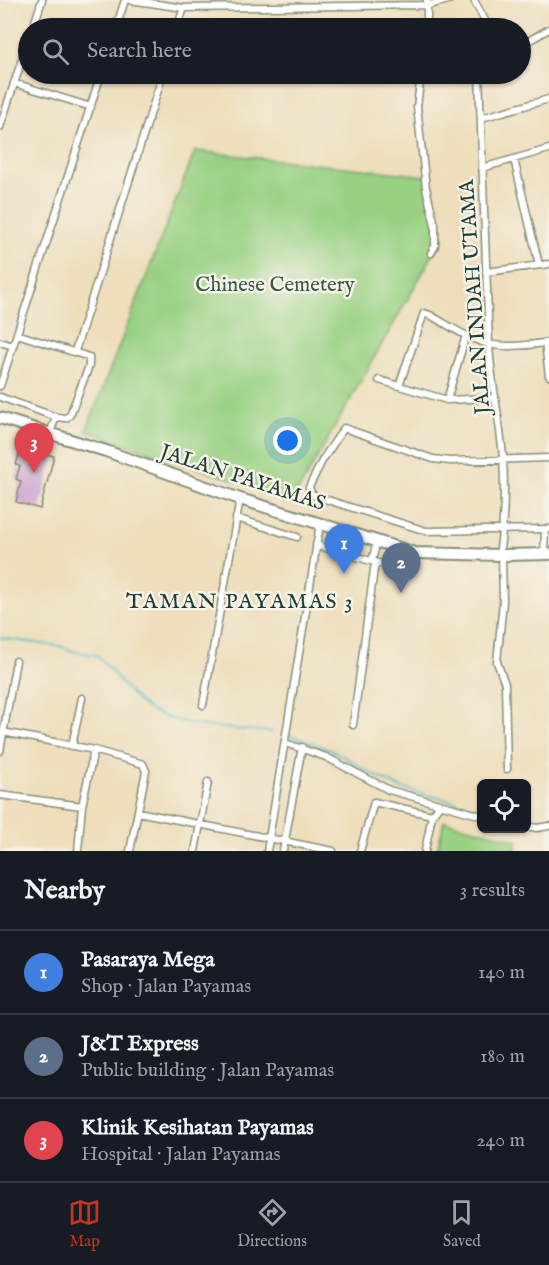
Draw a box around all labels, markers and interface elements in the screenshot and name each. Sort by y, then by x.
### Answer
search box [18,18,531,84]
icon: search [39,35,72,68]
text: Search here [87,37,192,65]
street label: JALAN INDAH UTAMA [454,178,497,417]
park label: Chinese Cemetery [195,272,355,299]
pin: 3 [15,424,54,473]
your location [273,426,302,455]
street label: JALAN PAYAMAS [155,438,329,518]
pin: 1 [324,524,364,574]
pin: 2 [382,544,420,593]
district label: TAMAN PAYAMAS 3 [126,588,354,616]
map controls [477,779,531,833]
button: locate [477,779,531,833]
text: Nearby [24,874,105,907]
text: 3 results [460,878,525,903]
text: Pasaraya Mega [81,946,215,974]
text: 1 [40,960,47,985]
text: 140 m [478,960,525,985]
text: Shop · Jalan Payamas [81,974,251,999]
text: J&T Express [81,1030,199,1058]
text: 2 [39,1044,48,1069]
text: 180 m [480,1044,525,1069]
text: Public building · Jalan Payamas [81,1058,334,1083]
text: Klinik Kesihatan Payamas [81,1114,314,1142]
text: 3 [40,1128,47,1153]
text: 240 m [476,1128,525,1153]
text: Hospital · Jalan Payamas [81,1142,281,1167]
tab: Map [68,1196,101,1252]
tab: Directions [237,1196,307,1252]
tab: Saved [443,1196,481,1252]

